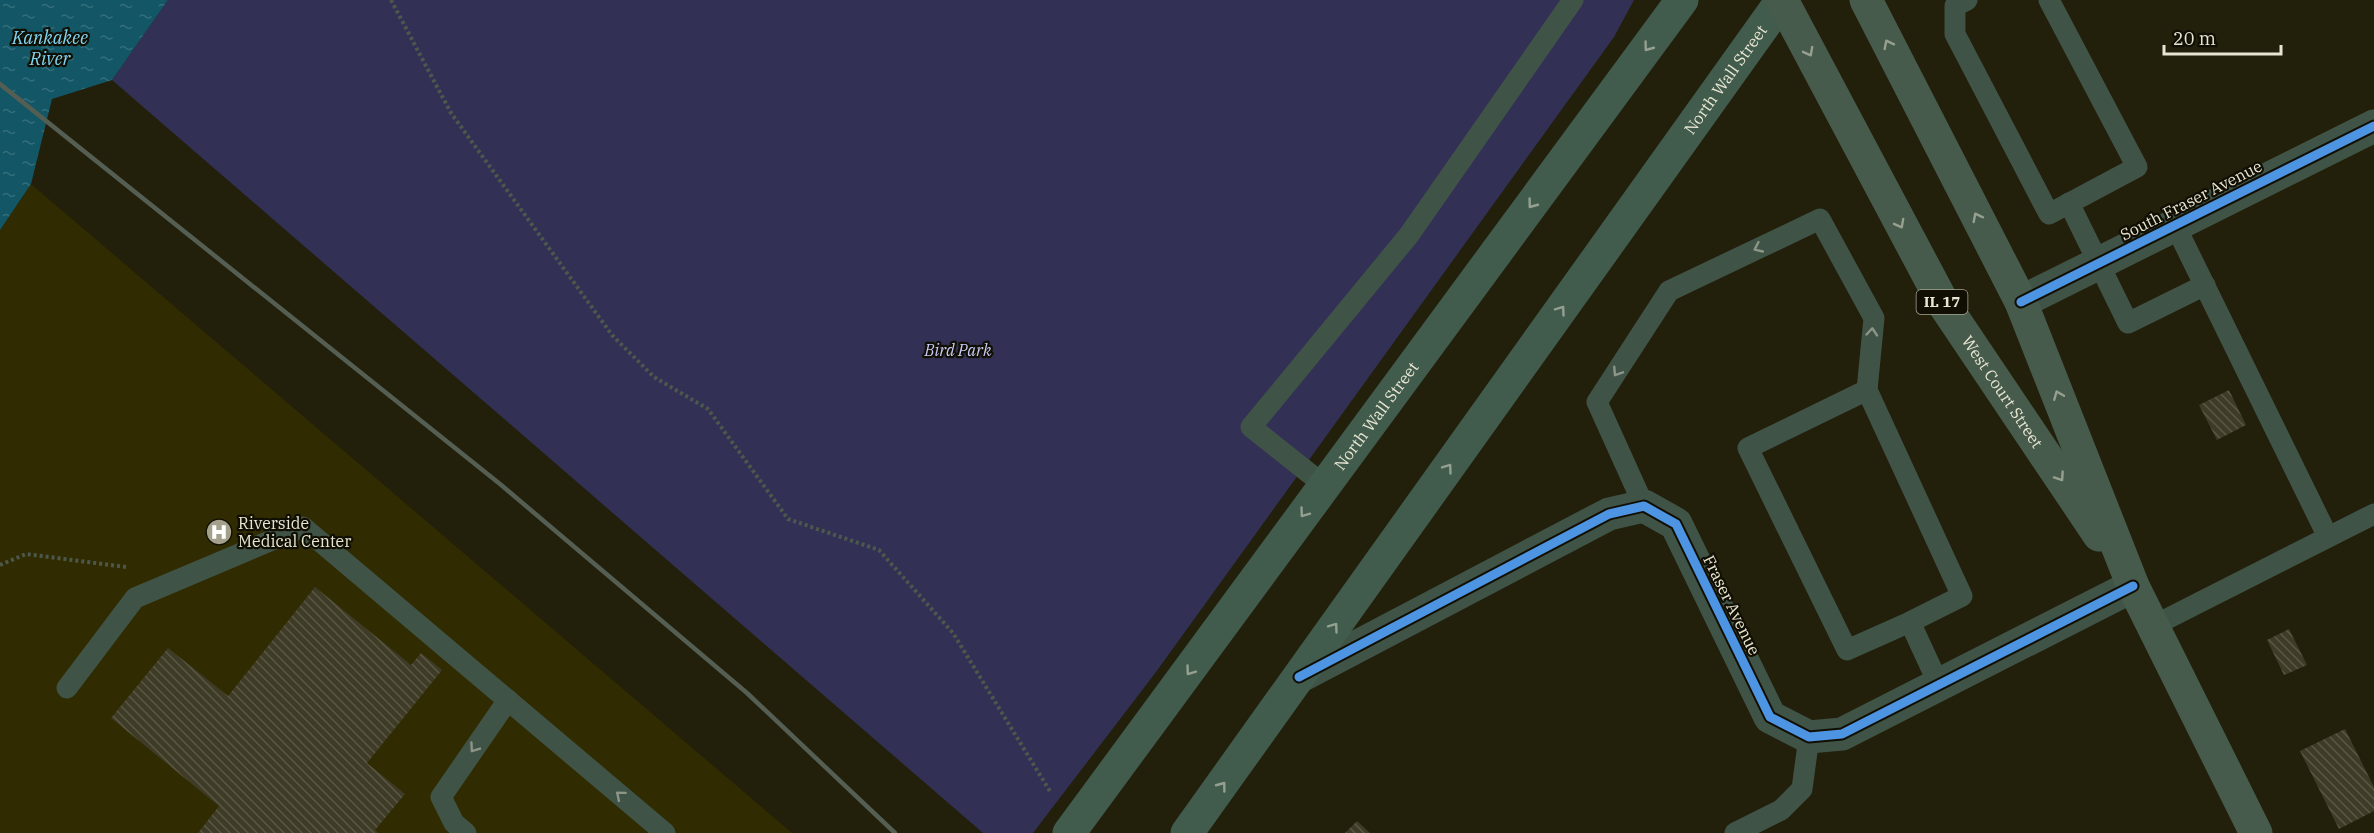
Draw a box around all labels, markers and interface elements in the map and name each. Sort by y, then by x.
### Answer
scale bar [2164,18,2281,56]
street label: North Wall Street [1679,21,1771,138]
water label: Kankakee River [11,26,88,70]
text: 20 m [2173,27,2216,50]
one-way arrow [1884,39,1895,50]
one-way arrow [1644,41,1655,52]
one-way arrow [1802,46,1813,56]
street label: South Fraser Avenue [2117,156,2265,244]
one-way arrow [1528,197,1539,208]
one-way arrow [1973,213,1985,224]
one-way arrow [1893,218,1904,228]
one-way arrow [1754,241,1765,253]
road number: IL 17 [1916,290,1968,314]
one-way arrow [1554,305,1565,316]
one-way arrow [1866,327,1879,336]
street label: West Court Street [1958,332,2048,452]
park label: Bird Park [924,340,992,360]
street label: North Wall Street [1330,357,1423,474]
one-way arrow [1613,365,1624,376]
one-way arrow [2053,390,2065,401]
one-way arrow [1441,464,1452,475]
one-way arrow [2053,471,2064,482]
one-way arrow [1300,506,1311,517]
place label: Riverside Medical Center [238,513,351,551]
hospital icon: Riverside Medical Center [204,517,234,547]
street label: Fraser Avenue [1699,552,1765,658]
one-way arrow [1327,622,1338,633]
one-way arrow [1186,665,1197,676]
one-way arrow [471,742,482,753]
one-way arrow [1214,782,1225,793]
one-way arrow [616,791,627,802]

